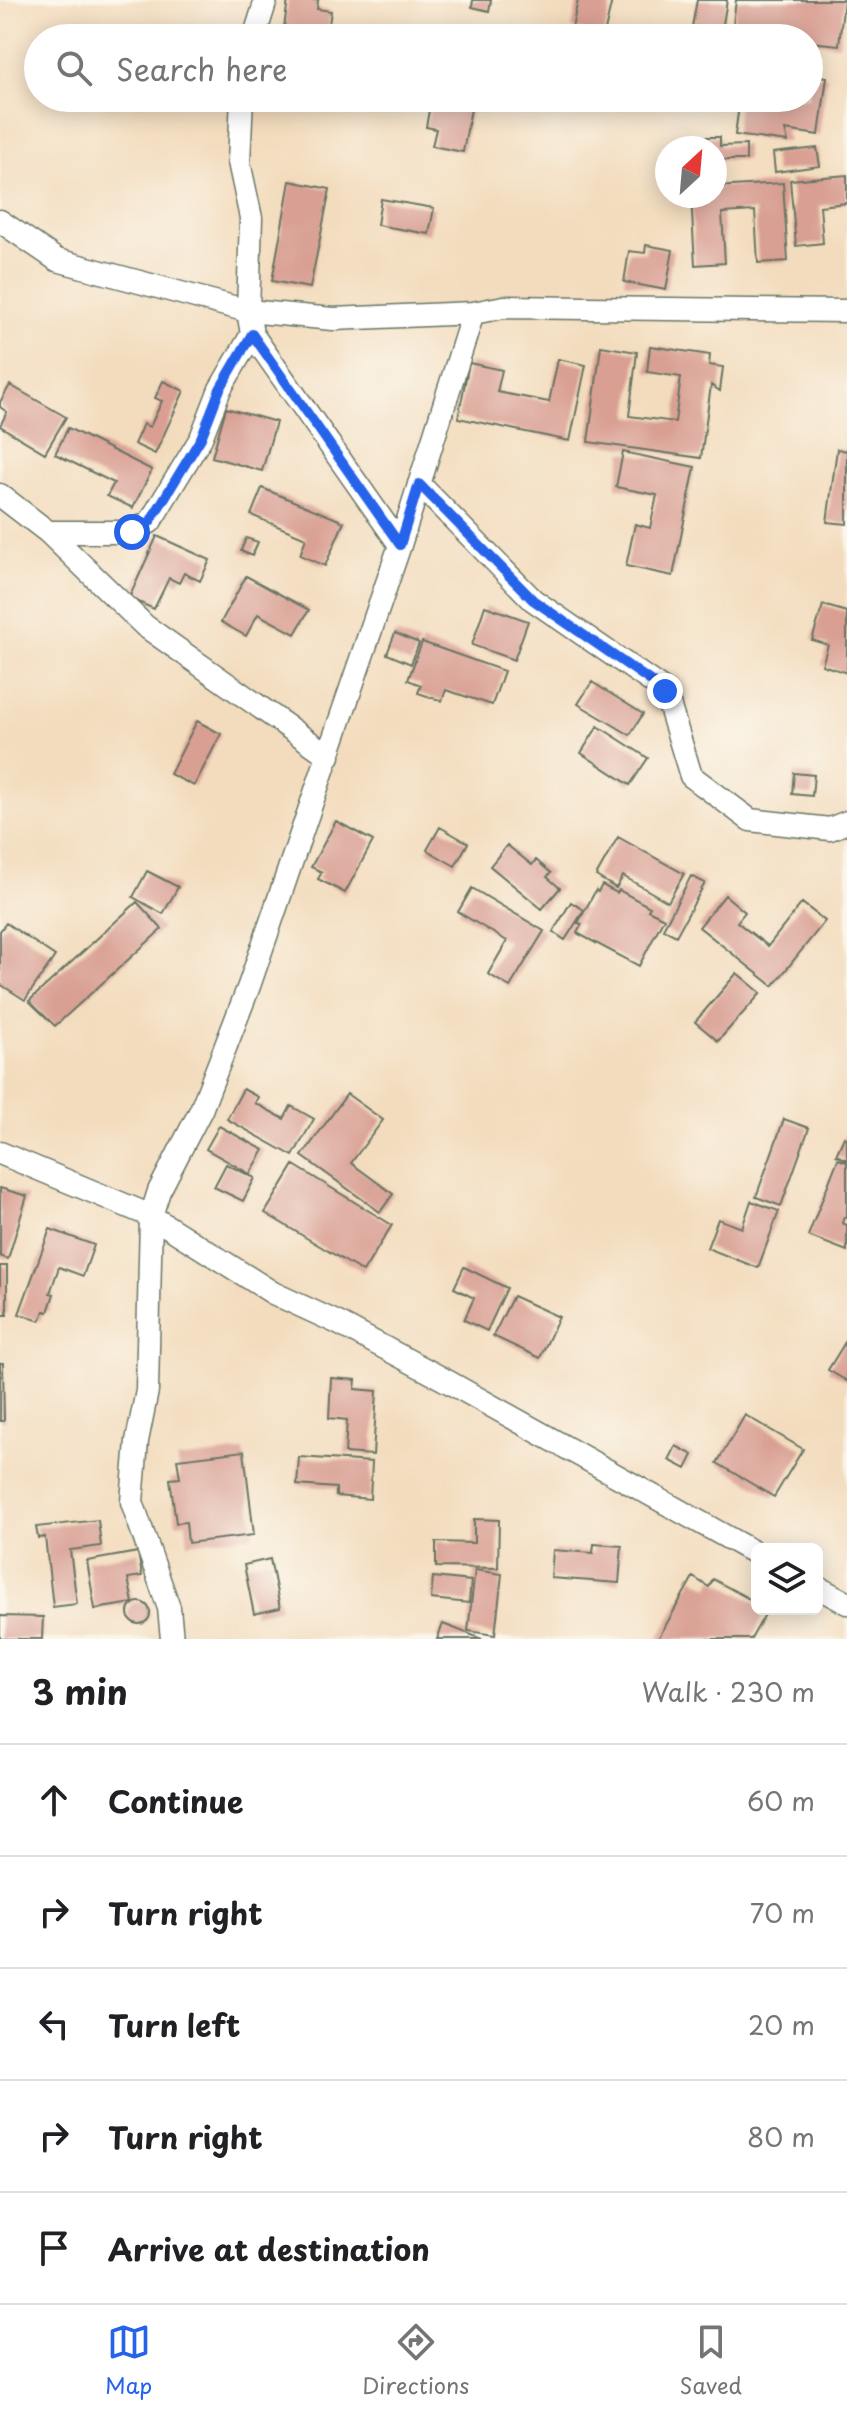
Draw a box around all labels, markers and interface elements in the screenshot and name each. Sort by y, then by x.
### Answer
search box [24,24,823,112]
icon: search [52,46,96,90]
text: Search here [116,46,288,91]
north arrow [655,136,727,208]
route start [114,514,150,550]
route end [647,673,683,709]
map controls [751,1543,823,1615]
button: layers [751,1543,823,1615]
text: 3 min [32,1665,128,1717]
text: Walk · 230 m [642,1672,815,1711]
icon: ahead [32,1778,76,1822]
text: Continue [108,1778,243,1823]
text: 60 m [747,1781,815,1820]
icon: right [32,1890,76,1934]
text: Turn right [108,1890,263,1935]
text: 70 m [750,1893,815,1932]
icon: left [32,2002,76,2046]
text: Turn left [108,2002,240,2047]
text: 20 m [748,2005,815,2044]
icon: right [32,2114,76,2158]
text: Turn right [108,2114,263,2159]
text: 80 m [747,2117,815,2156]
icon: arrive [32,2226,76,2270]
text: Arrive at destination [108,2226,430,2271]
tab: Map [105,2320,152,2401]
tab: Directions [362,2320,469,2401]
tab: Saved [679,2320,742,2401]

